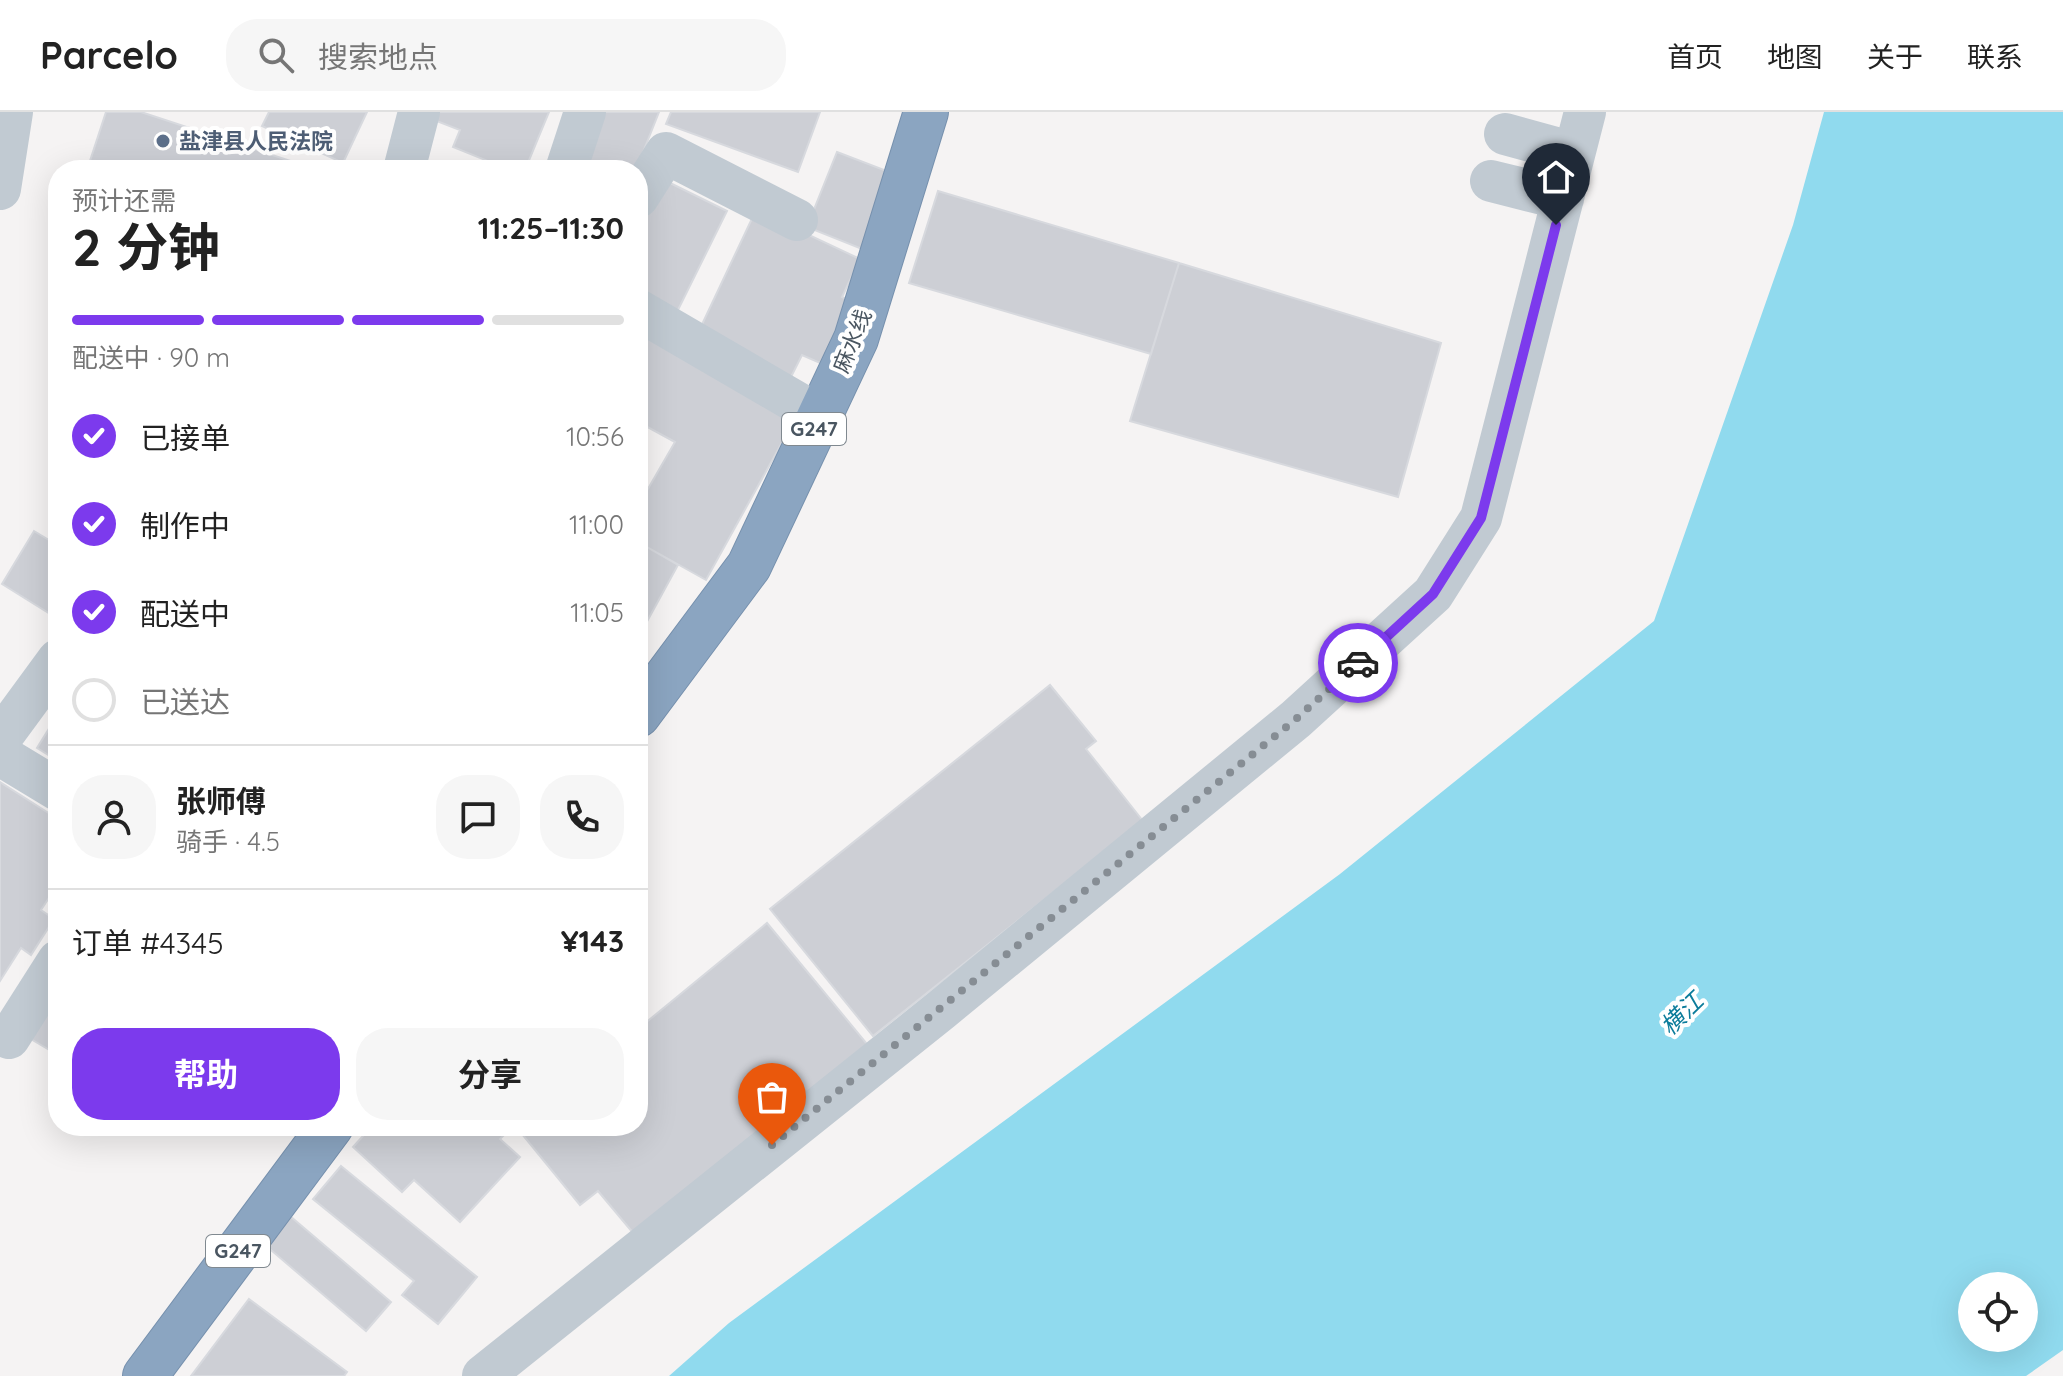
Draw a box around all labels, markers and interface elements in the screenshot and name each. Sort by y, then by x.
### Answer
search box [226,19,786,91]
text: Parcelo [40,31,178,79]
icon: search [254,33,298,77]
text: 搜索地点 [318,38,438,76]
text: 首页 [1667,39,1723,74]
text: 地图 [1767,39,1823,74]
text: 关于 [1867,39,1923,74]
text: 联系 [1967,39,2023,74]
place label: 盐津县人民法院 [179,127,333,155]
marker: 盐津县人民法院 [154,132,172,150]
pin [1522,143,1590,225]
icon: home [1534,155,1578,199]
text: 预计还需 [72,184,176,217]
text: 11:25–11:30 [478,209,624,247]
text: 2 分钟 [72,214,220,279]
street label: 麻水线 [827,305,877,377]
text: 配送中 · 90 m [72,341,230,374]
road number: G247 [782,413,846,445]
icon: check [72,414,116,458]
text: 已接单 [140,419,230,457]
text: 10:56 [566,420,624,453]
icon: check [72,502,116,546]
text: 制作中 [140,507,230,545]
text: 11:00 [569,508,624,541]
icon: check [72,590,116,634]
text: 配送中 [140,595,230,633]
text: 11:05 [570,596,624,629]
courier [1318,623,1398,703]
icon: car [1336,641,1380,685]
text: 已送达 [140,683,230,721]
button: person [72,775,156,859]
button: chat [436,775,520,859]
button: phone [540,775,624,859]
text: 张师傅 [176,782,266,820]
text: 骑手 · 4.5 [176,825,280,858]
text: ¥143 [561,922,624,960]
text: 订单 #4345 [72,924,224,962]
water label: 横江 [1654,984,1711,1041]
button: 帮助 [72,1028,340,1120]
button: 分享 [356,1028,624,1120]
pin [738,1063,806,1145]
icon: bag [750,1075,794,1119]
road number: G247 [206,1235,270,1267]
map controls [1958,1272,2038,1352]
button: locate [1958,1272,2038,1352]

